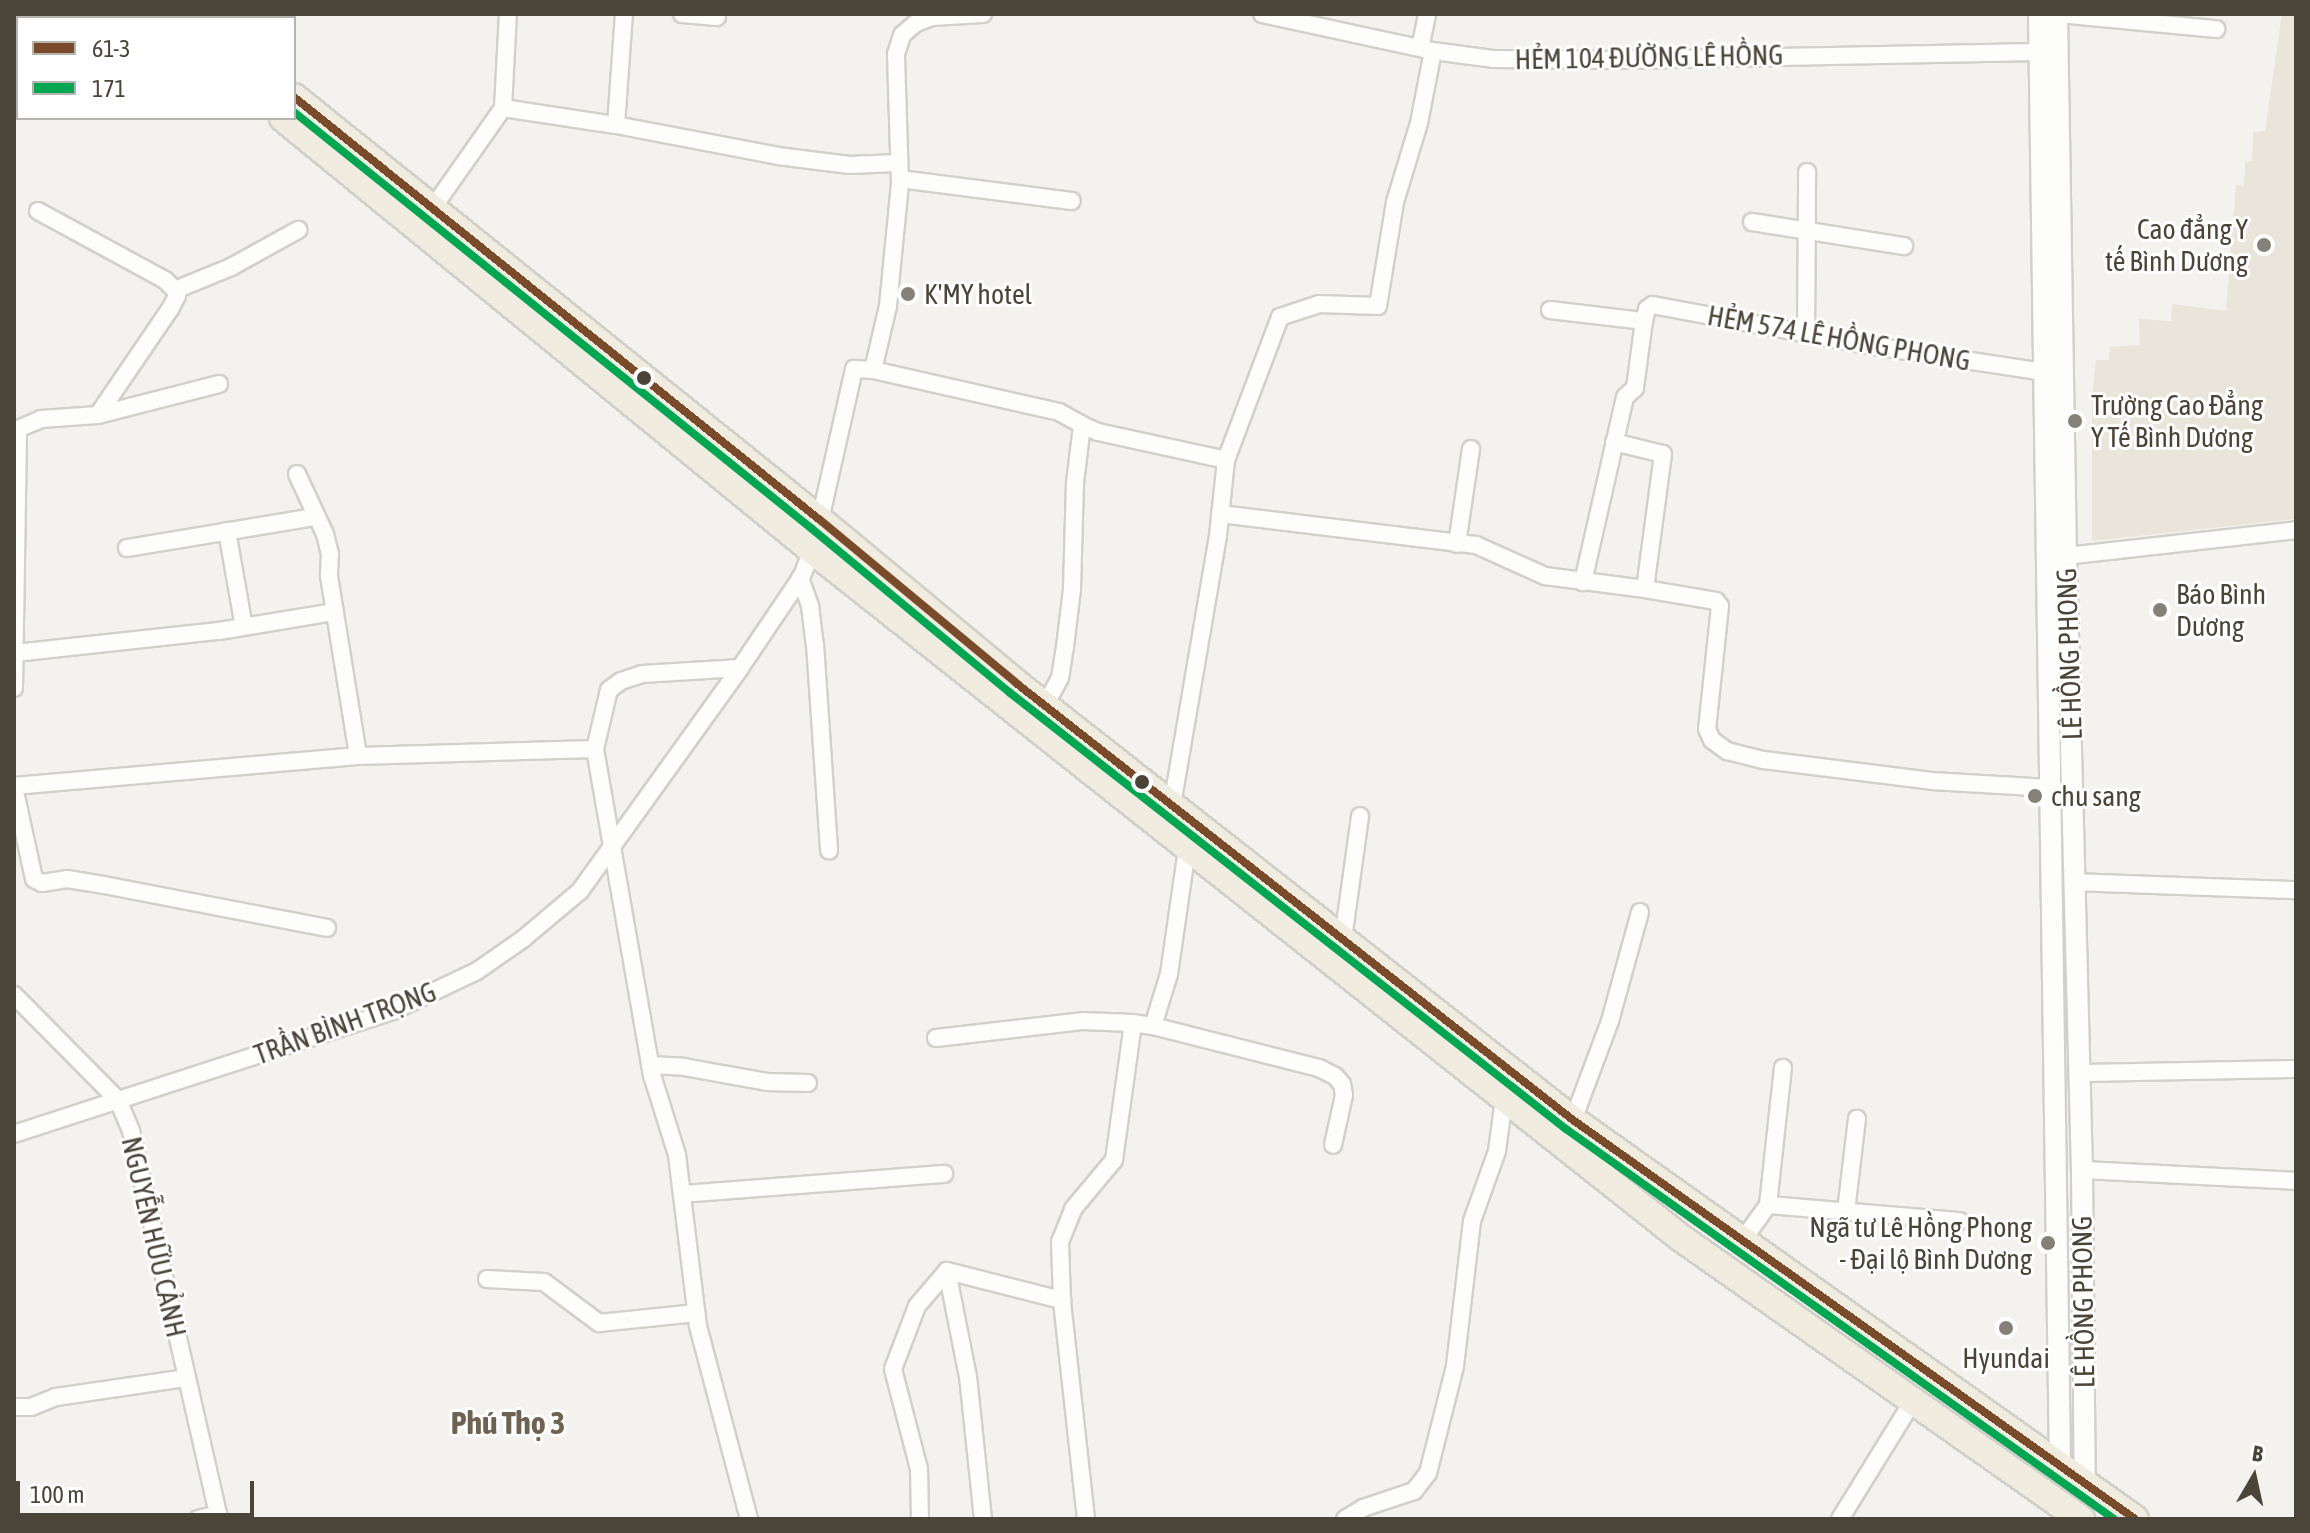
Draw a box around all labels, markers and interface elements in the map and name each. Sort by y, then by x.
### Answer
legend [16,16,296,120]
text: 61-3 [92,35,131,62]
street label: HẺM 104 ĐƯỜNG LÊ HỒNG [1515,38,1783,76]
text: 171 [92,75,126,102]
place label: Cao đẳng Y tế Bình Dương [2105,212,2248,278]
marker: Cao đẳng Y tế Bình Dương [2255,236,2273,254]
place label: K'MY hotel [924,277,1032,311]
marker: K'MY hotel [899,285,917,303]
street label: HẺM 574 LÊ HỒNG PHONG [1705,298,1973,378]
unlabelled marker [636,370,652,386]
place label: Trường Cao Đẳng Y Tế Bình Dương [2091,388,2263,454]
marker: Trường Cao Đẳng Y Tế Bình Dương [2066,412,2084,430]
street label: LÊ HỒNG PHONG [2049,567,2089,741]
place label: Báo Bình Dương [2176,577,2266,643]
marker: Báo Bình Dương [2151,601,2169,619]
unlabelled marker [1134,774,1150,790]
place label: chu sang [2051,779,2141,813]
marker: chu sang [2026,787,2044,805]
street label: TRẦN BÌNH TRỌNG [249,975,441,1071]
street label: NGUYỄN HỮU CẢNH [115,1133,193,1341]
place label: Ngã tư Lê Hồng Phong - Đại lộ Bình Dương [1809,1210,2032,1276]
street label: LÊ HỒNG PHONG [2065,1216,2101,1388]
marker: Ngã tư Lê Hồng Phong - Đại lộ Bình Dương [2039,1234,2057,1252]
marker: Hyundai [1997,1319,2015,1337]
place label: Hyundai [1962,1341,2050,1375]
district label: Phú Thọ 3 [451,1404,565,1442]
north arrow [2214,1437,2294,1517]
text: B [2251,1440,2265,1467]
scale bar [20,1465,258,1515]
text: 100 m [30,1481,84,1508]

